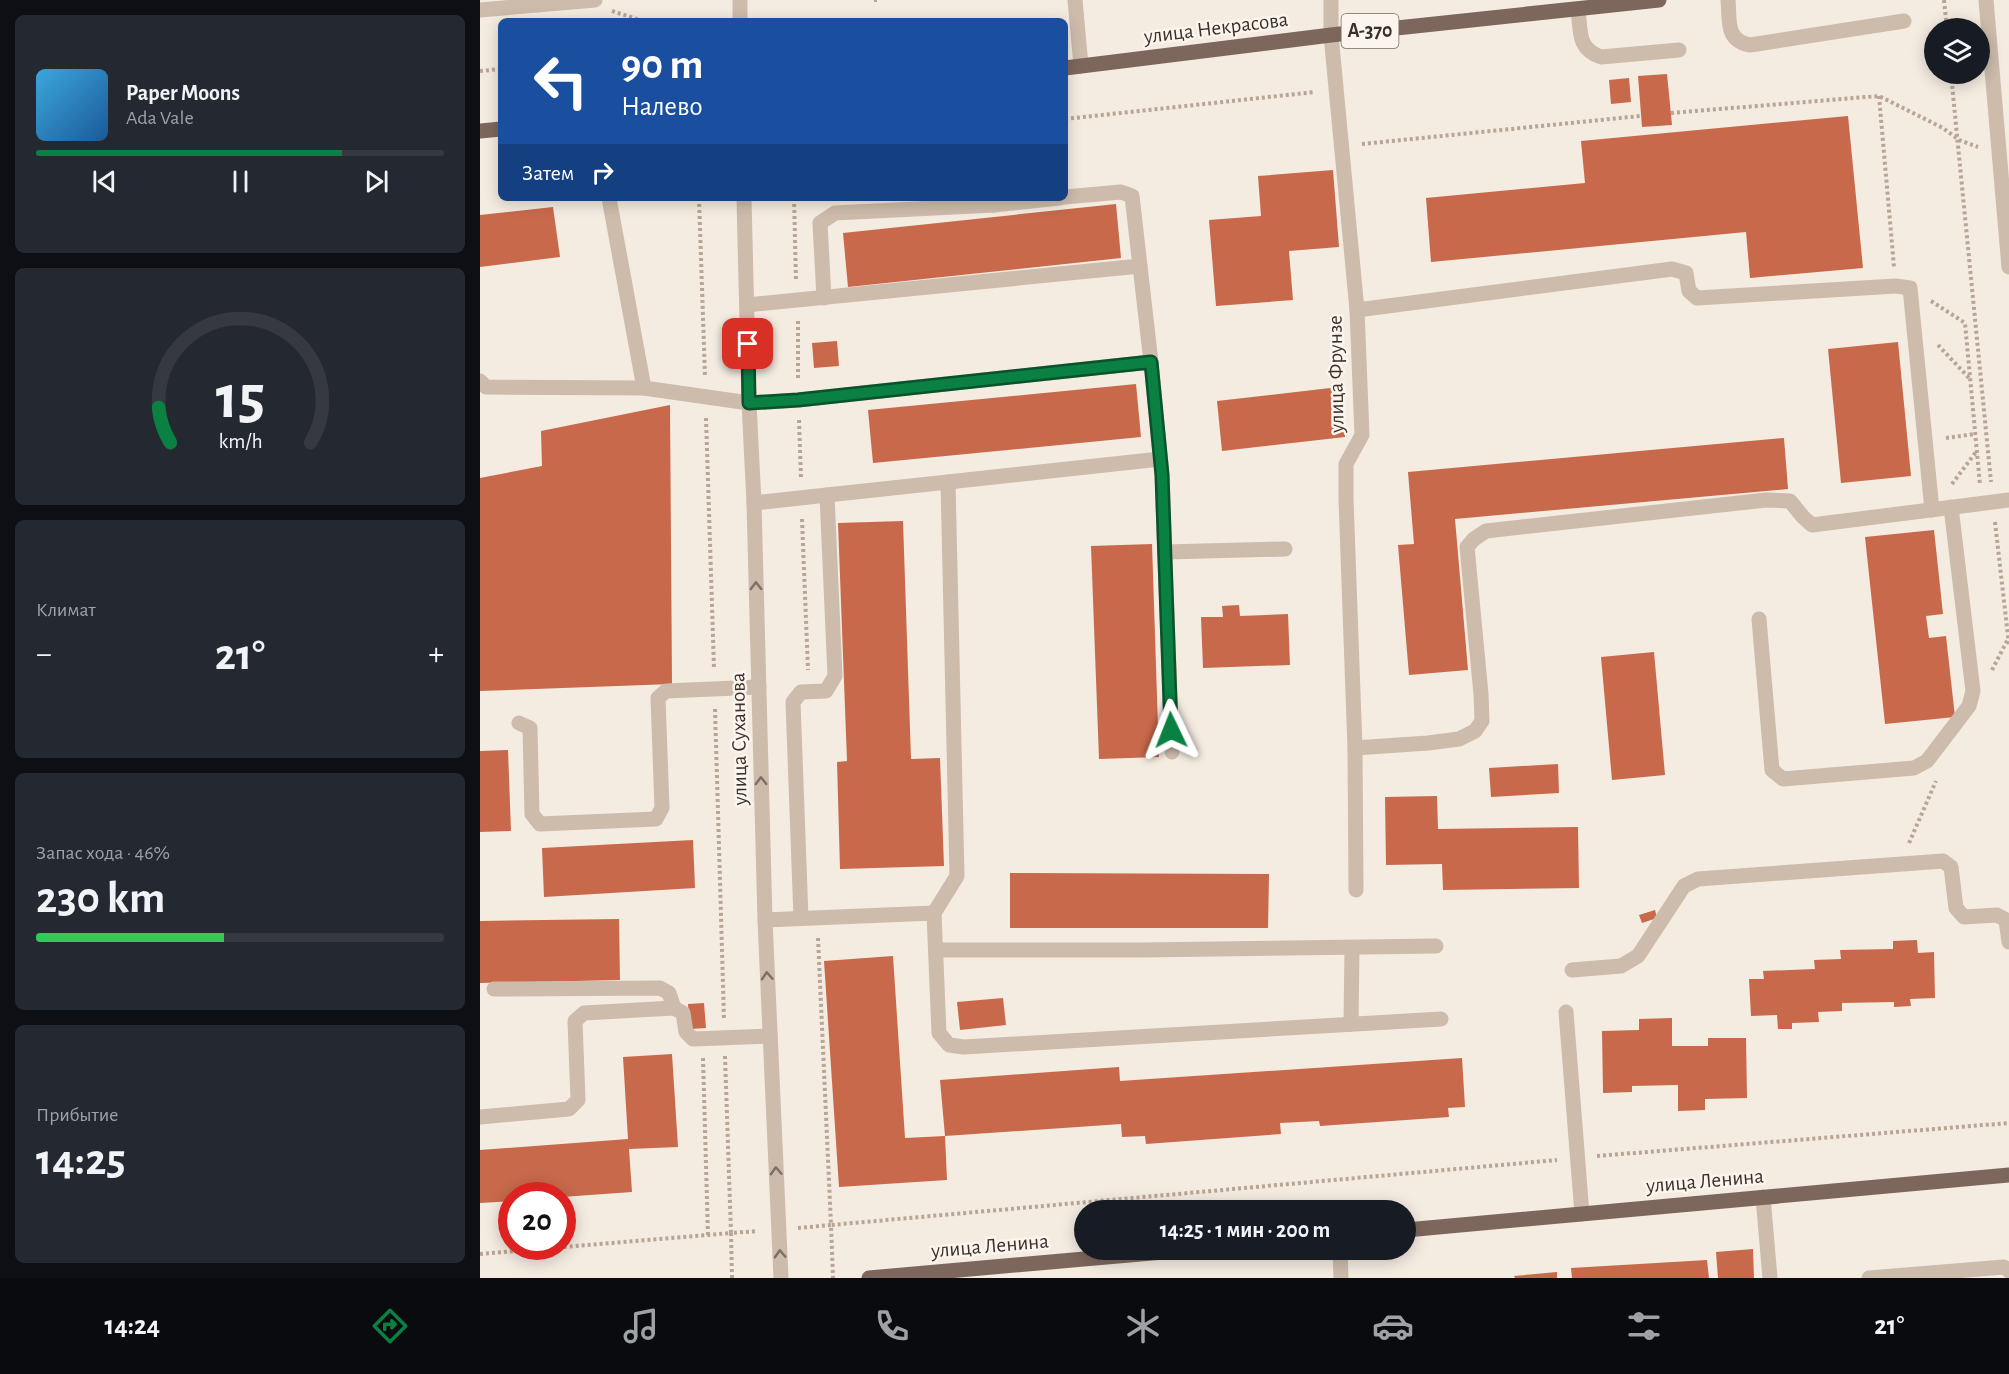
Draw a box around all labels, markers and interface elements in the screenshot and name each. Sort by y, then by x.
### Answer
street label: улица Некрасова [1142,9,1290,47]
road number: А-370 [1342,14,1398,48]
map controls [1924,18,1990,84]
button: layers [1924,18,1990,84]
icon: left [522,42,600,120]
text: 90 m [621,44,703,86]
text: Paper Moons [126,82,240,104]
text: Налево [621,93,703,120]
text: Ada Vale [126,108,194,128]
icon: right [586,156,619,189]
text: Затем [522,162,574,184]
icon: previous [88,165,121,198]
icon: pause [224,165,257,198]
icon: next [360,165,393,198]
street label: улица Фрунзе [1324,315,1348,434]
pin [722,318,773,369]
icon: arrive [731,327,764,360]
text: 15 [215,368,265,430]
text: km/h [218,432,262,453]
one-way arrow [750,582,762,591]
text: Климат [36,600,96,620]
text: 21° [215,633,265,678]
text: − [36,638,52,671]
text: + [428,638,444,671]
street label: улица Суханова [727,672,751,807]
position arrow [1139,698,1203,762]
one-way arrow [755,777,767,786]
text: Запас хода · 46% [36,843,170,863]
text: 230 km [36,876,165,921]
one-way arrow [761,972,774,981]
text: Прибытие [36,1105,118,1125]
text: 14:25 [36,1138,126,1183]
street label: улица Ленина [1644,1165,1765,1197]
one-way arrow [770,1166,783,1175]
speed limit sign: 20 [498,1182,576,1260]
text: 14:25 · 1 мин · 200 m [1160,1219,1330,1241]
street label: улица Ленина [929,1230,1050,1262]
one-way arrow [774,1249,787,1258]
icon: directions [369,1305,411,1347]
icon: music [620,1305,662,1347]
icon: phone [871,1305,913,1347]
icon: climate [1122,1305,1164,1347]
icon: car [1372,1305,1414,1347]
icon: filters [1623,1305,1665,1347]
text: 14:24 [104,1312,160,1339]
text: 21° [1874,1312,1904,1339]

